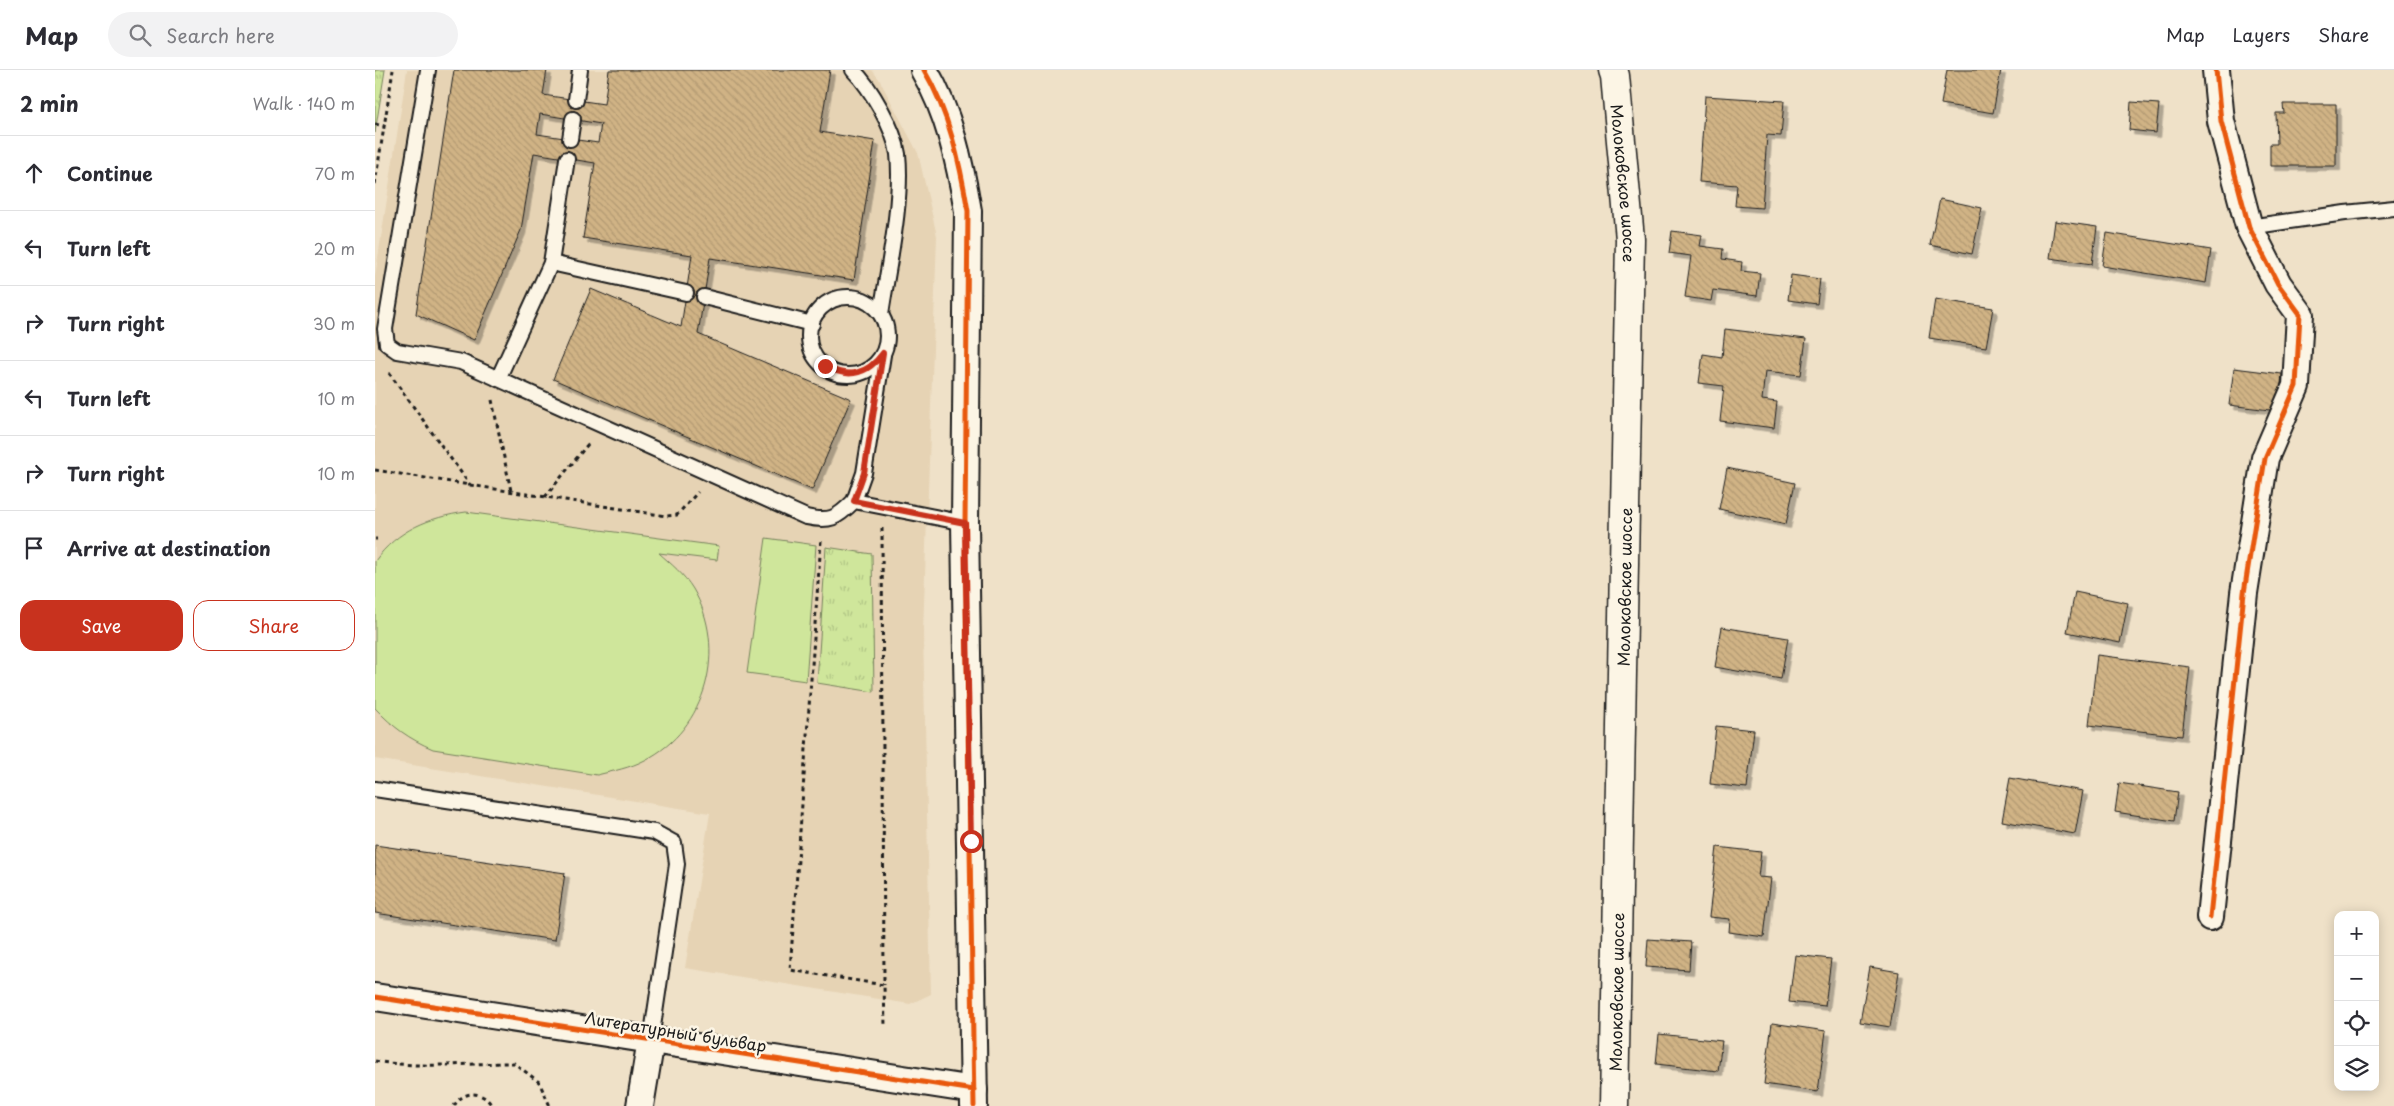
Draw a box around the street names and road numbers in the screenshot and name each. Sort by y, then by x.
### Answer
street label: Молоковское шоссе [1606,103,1642,263]
street label: Молоковское шоссе [1611,507,1637,667]
street label: Молоковское шоссе [1603,912,1629,1072]
street label: Литературный бульвар [584,1005,769,1057]

